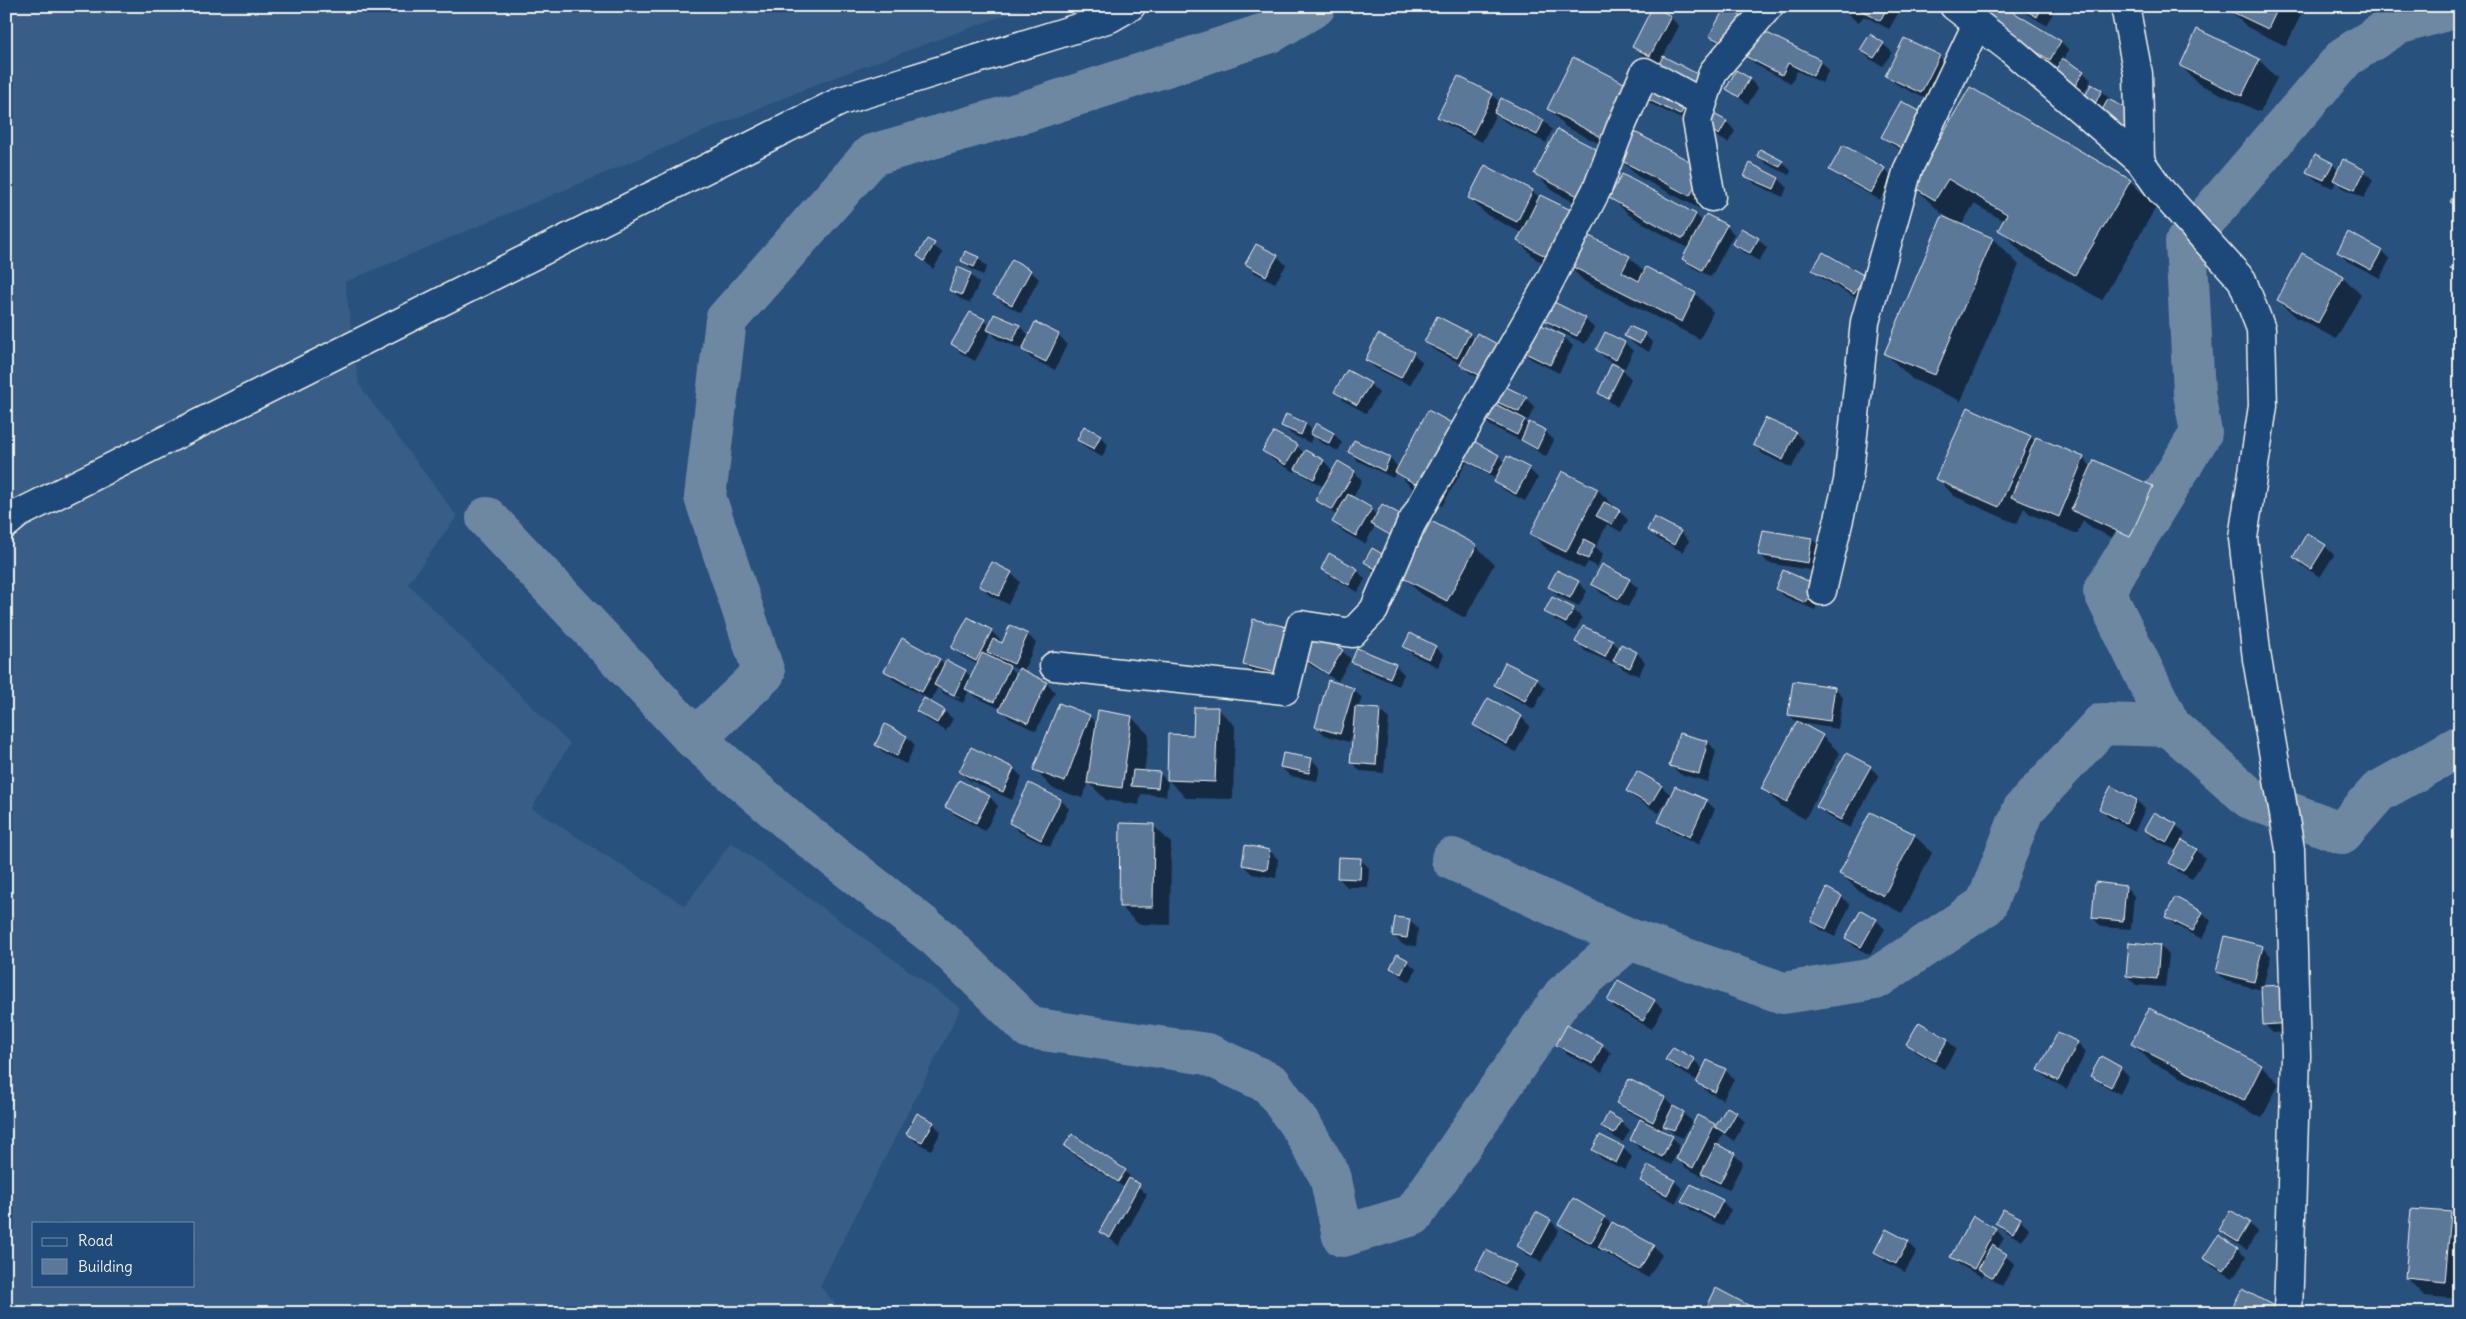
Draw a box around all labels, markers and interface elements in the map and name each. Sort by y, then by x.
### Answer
legend [32,1222,195,1286]
text: Road [78,1231,113,1250]
text: Building [78,1257,133,1276]

